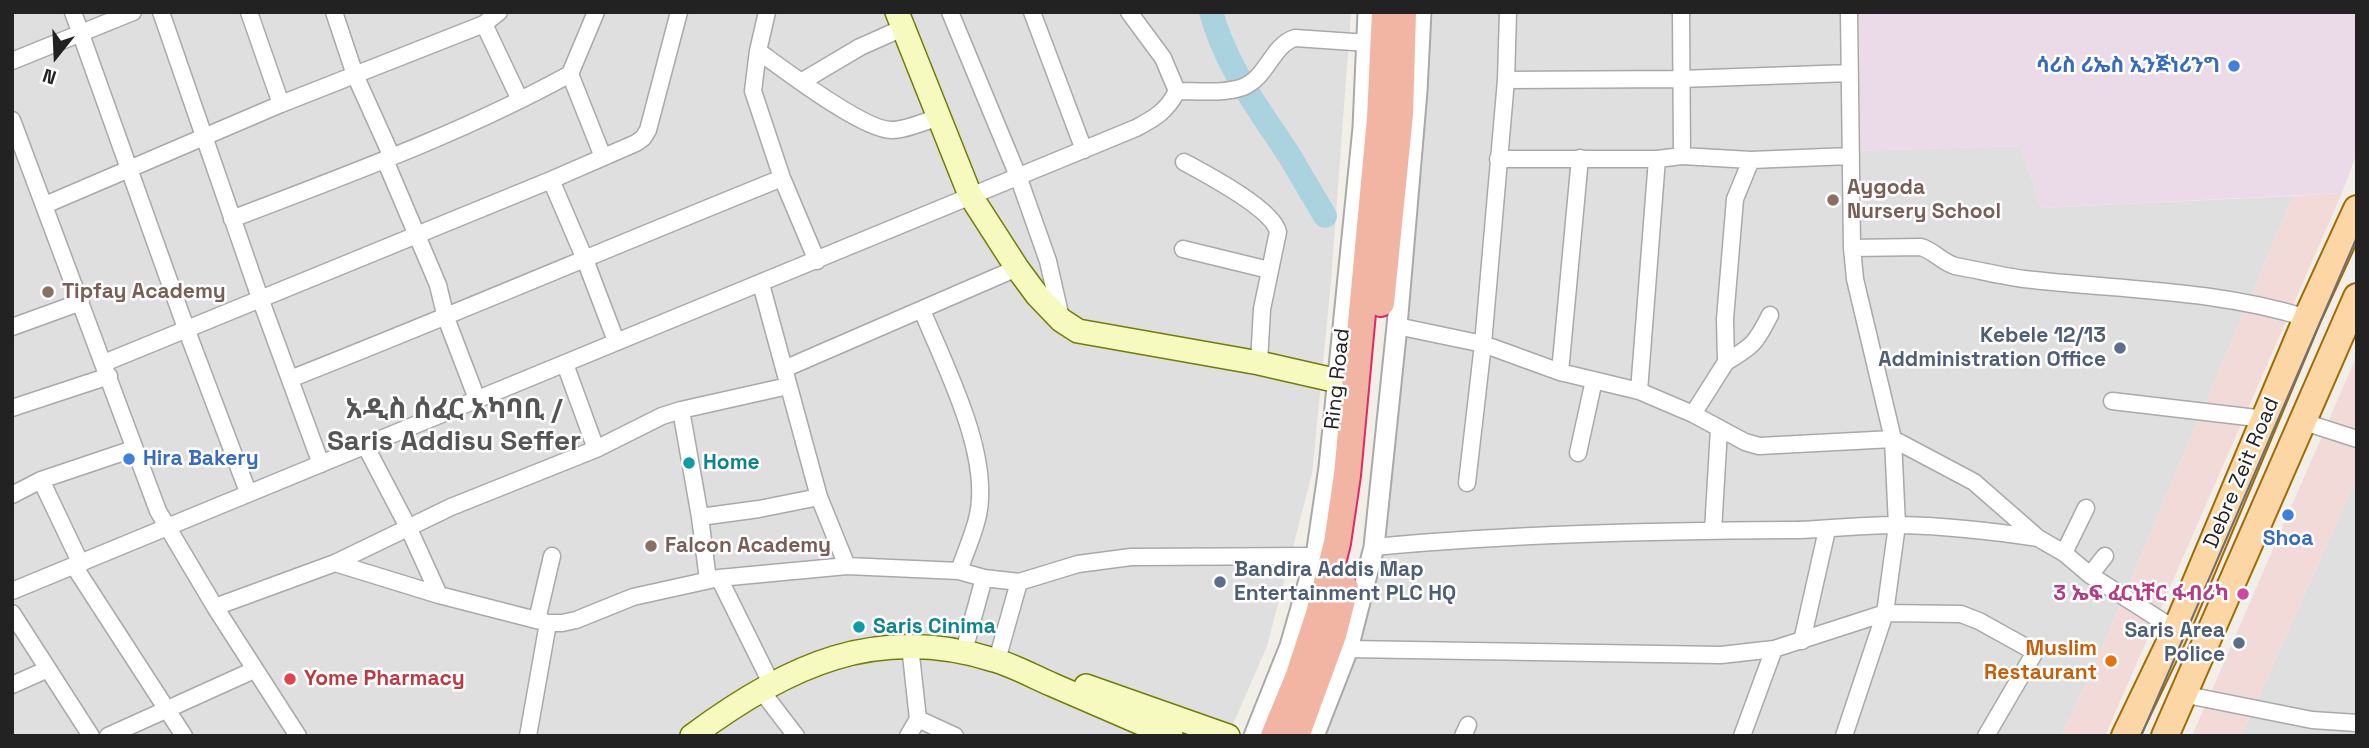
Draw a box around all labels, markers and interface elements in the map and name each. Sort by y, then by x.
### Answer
north arrow [21,21,91,91]
place label: ሳሪስ ሪኤስ ኢንጅነሪንግ [2036,53,2220,79]
marker: ሳሪስ ሪኤስ ኢንጅነሪንግ [2226,58,2242,74]
text: N [39,63,59,90]
place label: Aygoda Nursery School [1847,175,2001,225]
marker: Aygoda Nursery School [1825,192,1841,208]
place label: Tipfay Academy [62,279,226,305]
marker: Tipfay Academy [40,284,56,300]
place label: Kebele 12/13 Addministration Office [1878,323,2106,373]
street label: Ring Road [1320,327,1356,431]
marker: Kebele 12/13 Addministration Office [2112,340,2128,356]
district label: አዲስ ሰፈር አካባቢ / Saris Addisu Seffer [310,393,598,459]
street label: Debre Zeit Road [2199,394,2285,552]
place label: Hira Bakery [143,446,259,472]
place label: Home [703,450,760,476]
marker: Hira Bakery [121,451,137,467]
marker: Home [681,455,697,471]
marker: Shoa [2280,507,2296,523]
place label: Shoa [2263,526,2313,552]
place label: Falcon Academy [665,533,831,559]
marker: Falcon Academy [643,538,659,554]
place label: Bandira Addis Map Entertainment PLC HQ [1234,557,1456,607]
marker: Bandira Addis Map Entertainment PLC HQ [1212,574,1228,590]
place label: 3 ኤፍ ፈርኒቸር ፋብሪካ [2053,581,2229,607]
marker: 3 ኤፍ ፈርኒቸር ፋብሪካ [2235,586,2251,602]
place label: Saris Cinima [873,614,996,640]
place label: Saris Area Police [2124,618,2225,668]
marker: Saris Cinima [851,619,867,635]
marker: Saris Area Police [2231,635,2247,651]
place label: Muslim Restaurant [1984,636,2097,686]
marker: Muslim Restaurant [2103,653,2119,669]
place label: Yome Pharmacy [304,666,465,692]
marker: Yome Pharmacy [282,671,298,687]

